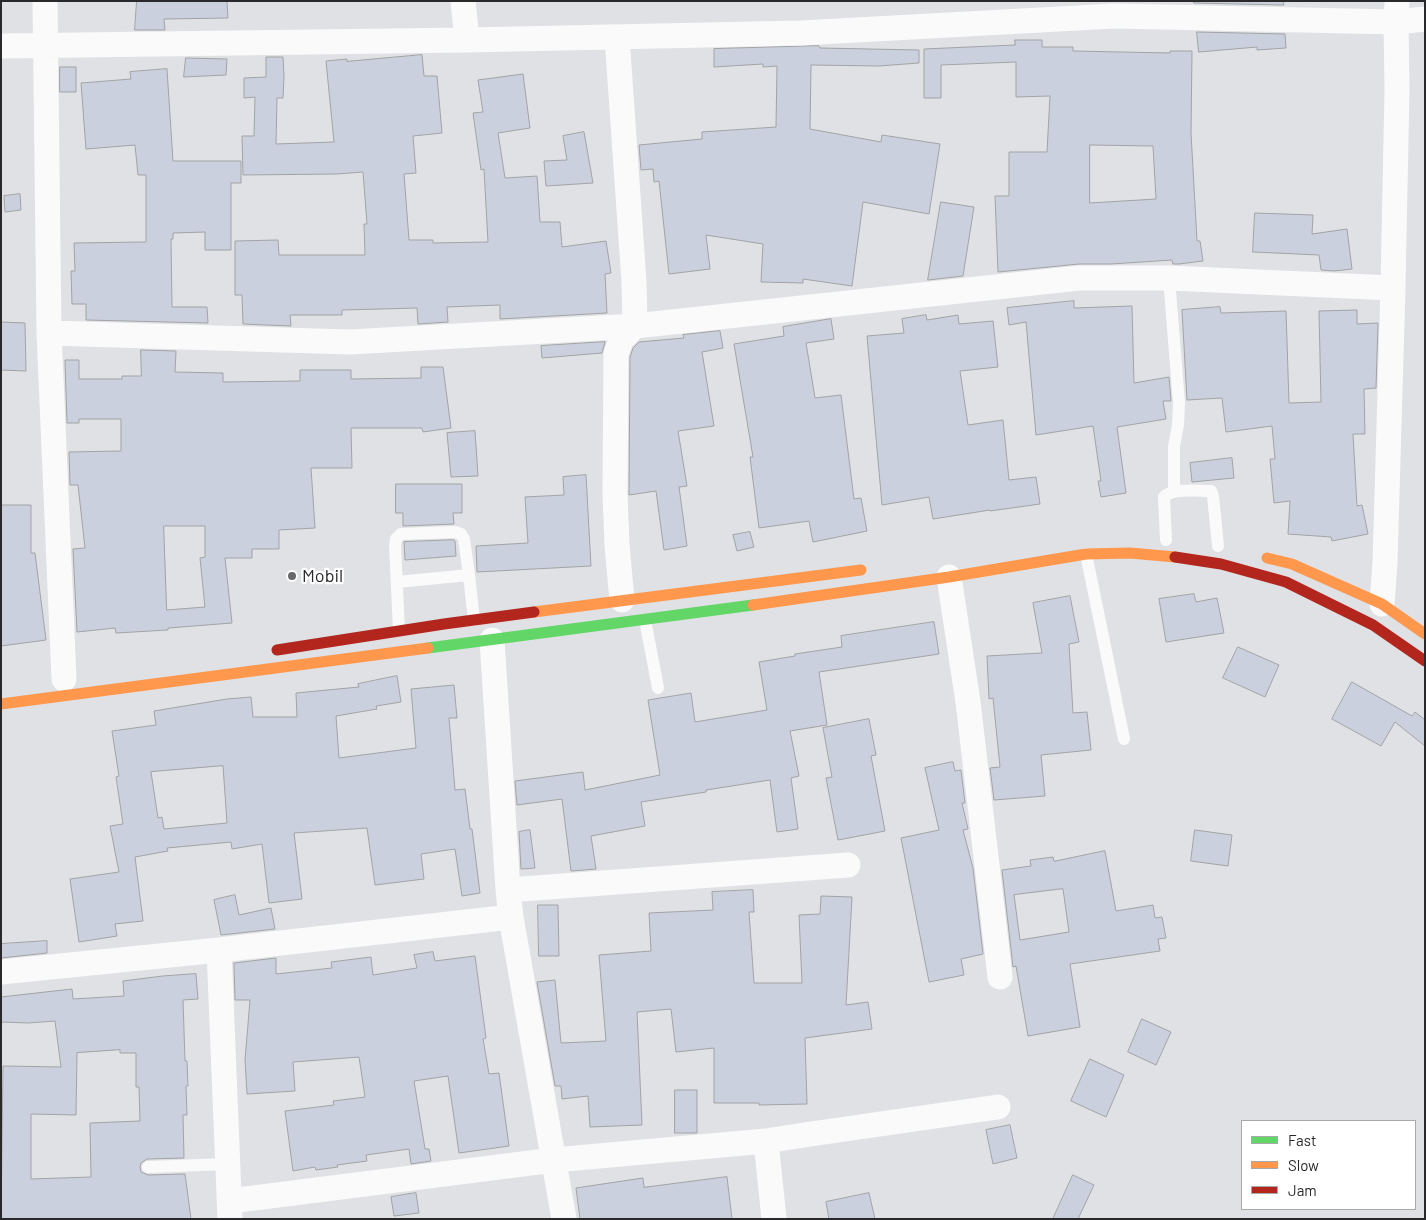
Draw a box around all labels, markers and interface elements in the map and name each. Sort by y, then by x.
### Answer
place label: Mobil [302,565,343,587]
marker: Mobil [286,570,298,582]
legend [1241,1120,1416,1210]
text: Fast [1288,1131,1316,1149]
text: Slow [1288,1156,1319,1174]
text: Jam [1288,1181,1317,1199]

